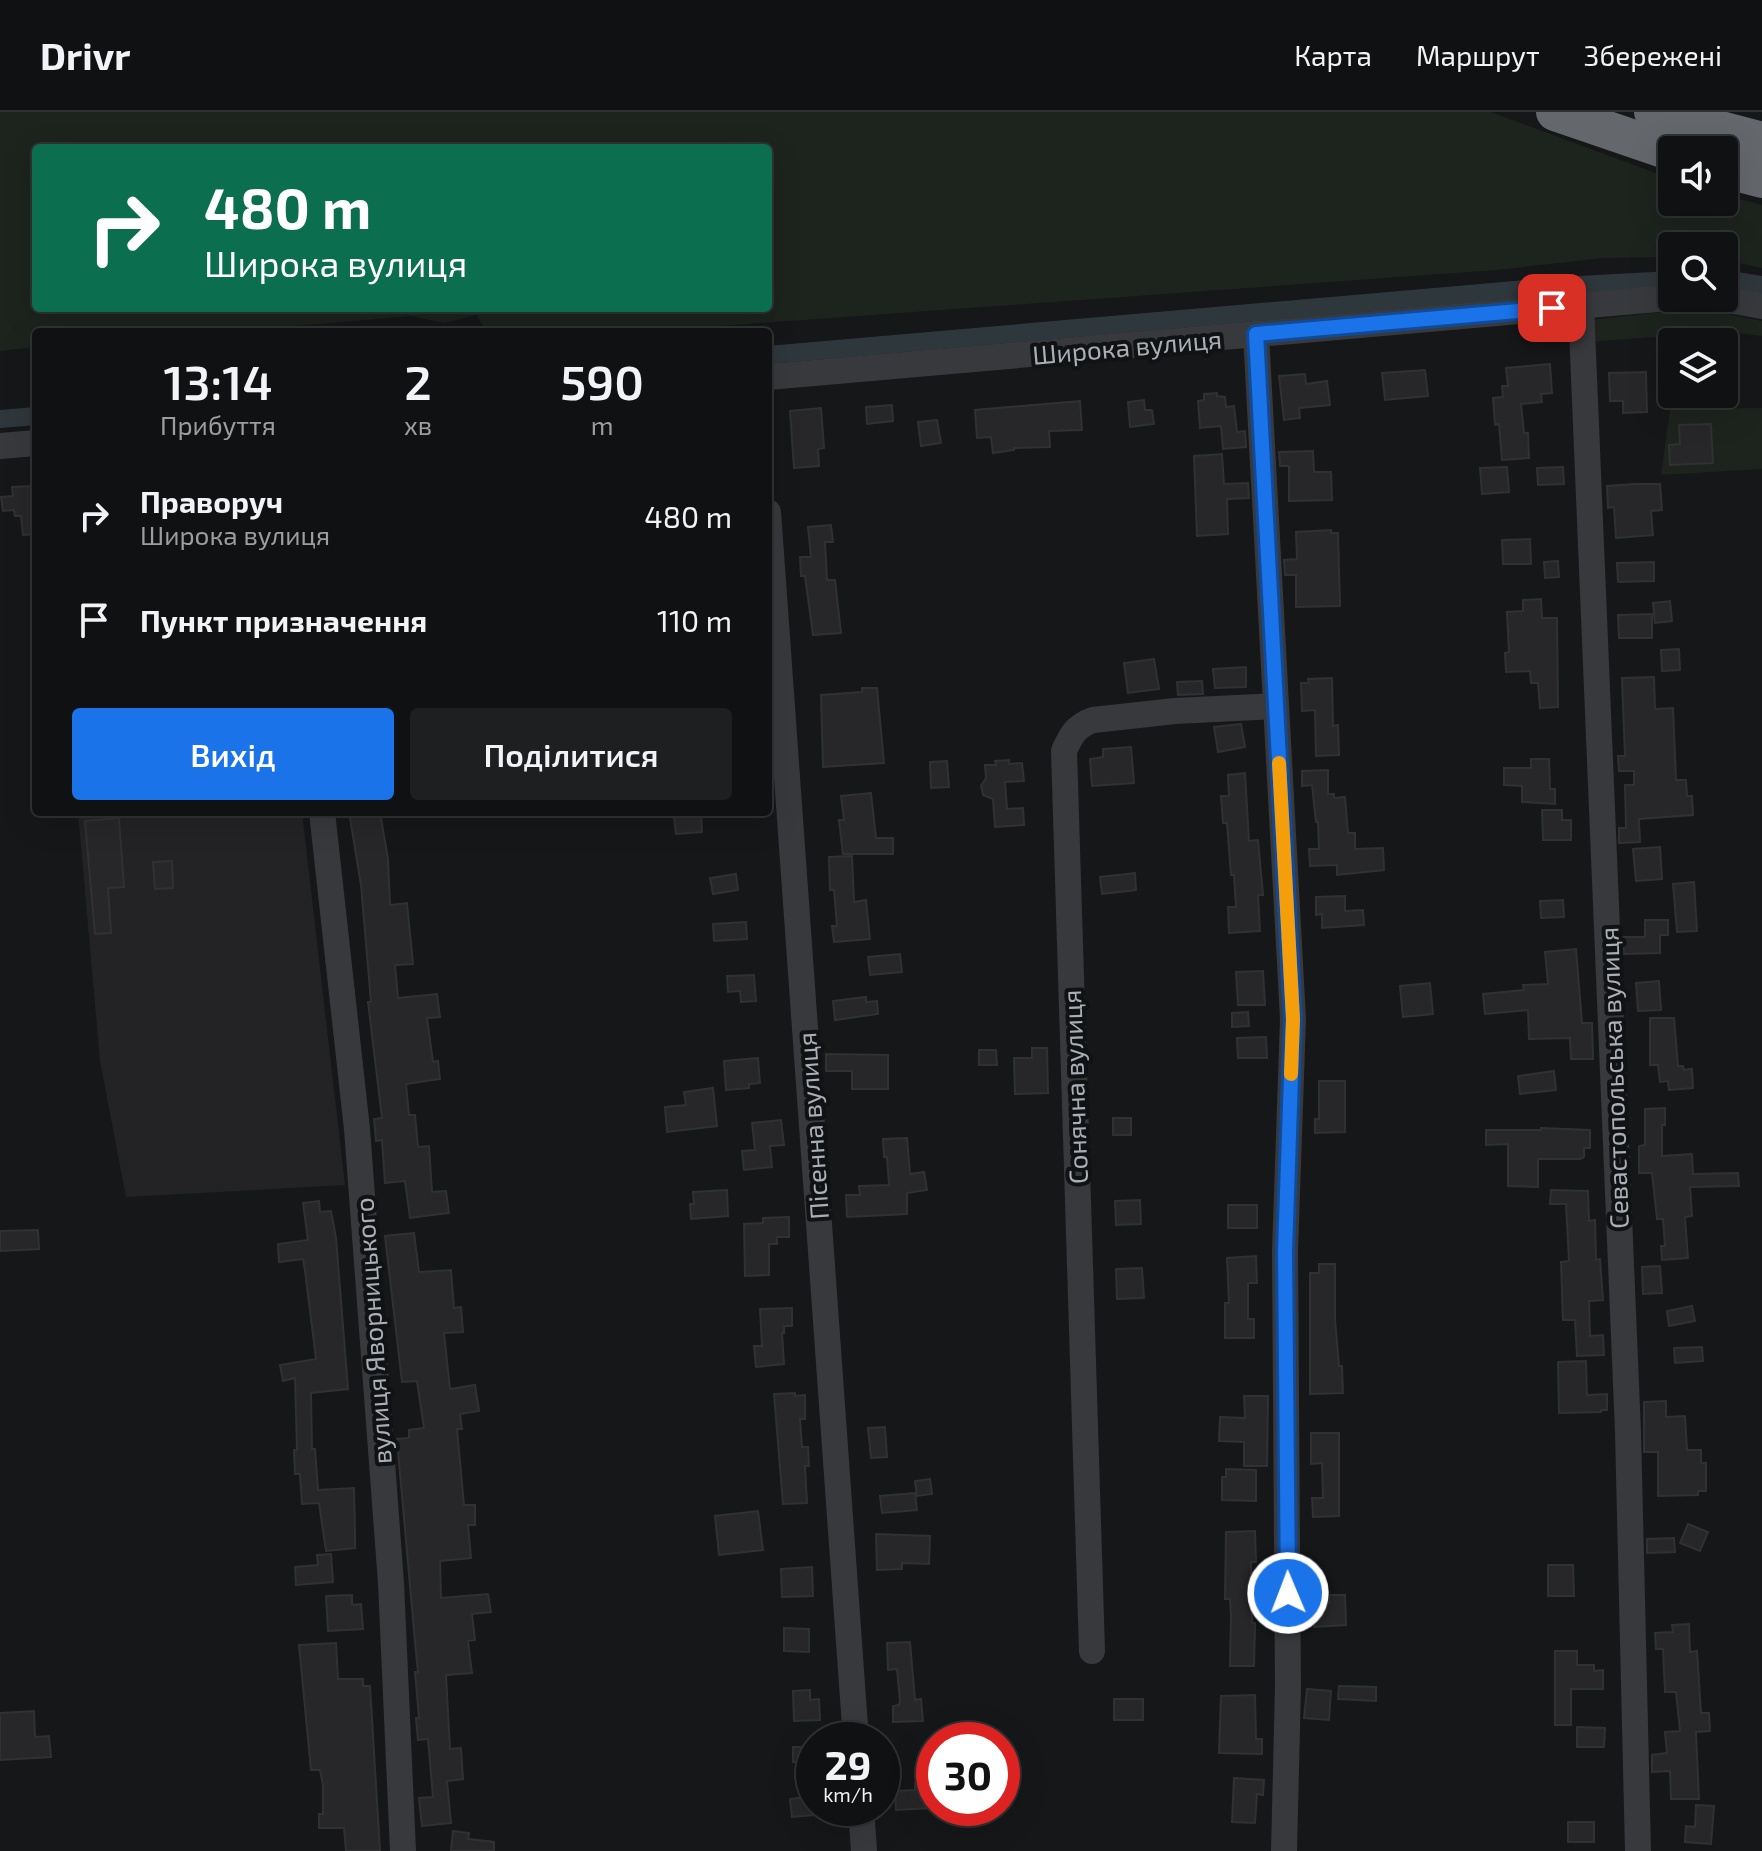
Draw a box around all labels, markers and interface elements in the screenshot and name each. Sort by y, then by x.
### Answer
text: Drivr [40,32,130,78]
text: Карта [1294,38,1372,72]
text: Маршрут [1416,38,1540,72]
text: Збережені [1584,38,1722,72]
map controls [1658,136,1738,408]
button: sound [1658,136,1738,216]
text: 480 m [204,173,371,240]
icon: right [72,176,176,280]
button: search [1658,232,1738,312]
text: Широка вулиця [204,241,467,284]
pin [1518,274,1586,342]
icon: arrive [1530,286,1574,330]
street label: Широка вулиця [1031,322,1223,371]
button: layers [1658,328,1738,408]
text: 13:14 [163,352,273,410]
text: 2 [404,352,432,410]
text: 590 [560,352,644,410]
text: Прибуття [160,409,276,440]
text: хв [404,409,432,440]
text: m [591,409,613,440]
text: Праворуч [140,483,283,519]
icon: right [72,494,116,538]
text: 480 m [644,498,732,534]
text: Широка вулиця [140,519,330,550]
icon: arrive [72,598,116,642]
text: Пункт призначення [140,602,427,638]
text: 110 m [657,602,732,638]
button: Вихід [72,708,394,800]
button: Поділитися [410,708,732,800]
street label: Севастопольська вулиця [1592,926,1635,1230]
street label: Сонячна вулиця [1055,989,1094,1185]
street label: Пісенна вулиця [790,1031,835,1221]
street label: вулиця Яворницького [347,1197,398,1465]
position arrow [1246,1551,1330,1635]
speed limit sign: 30 [916,1722,1020,1826]
text: 29 [825,1740,871,1788]
text: km/h [823,1782,873,1806]

